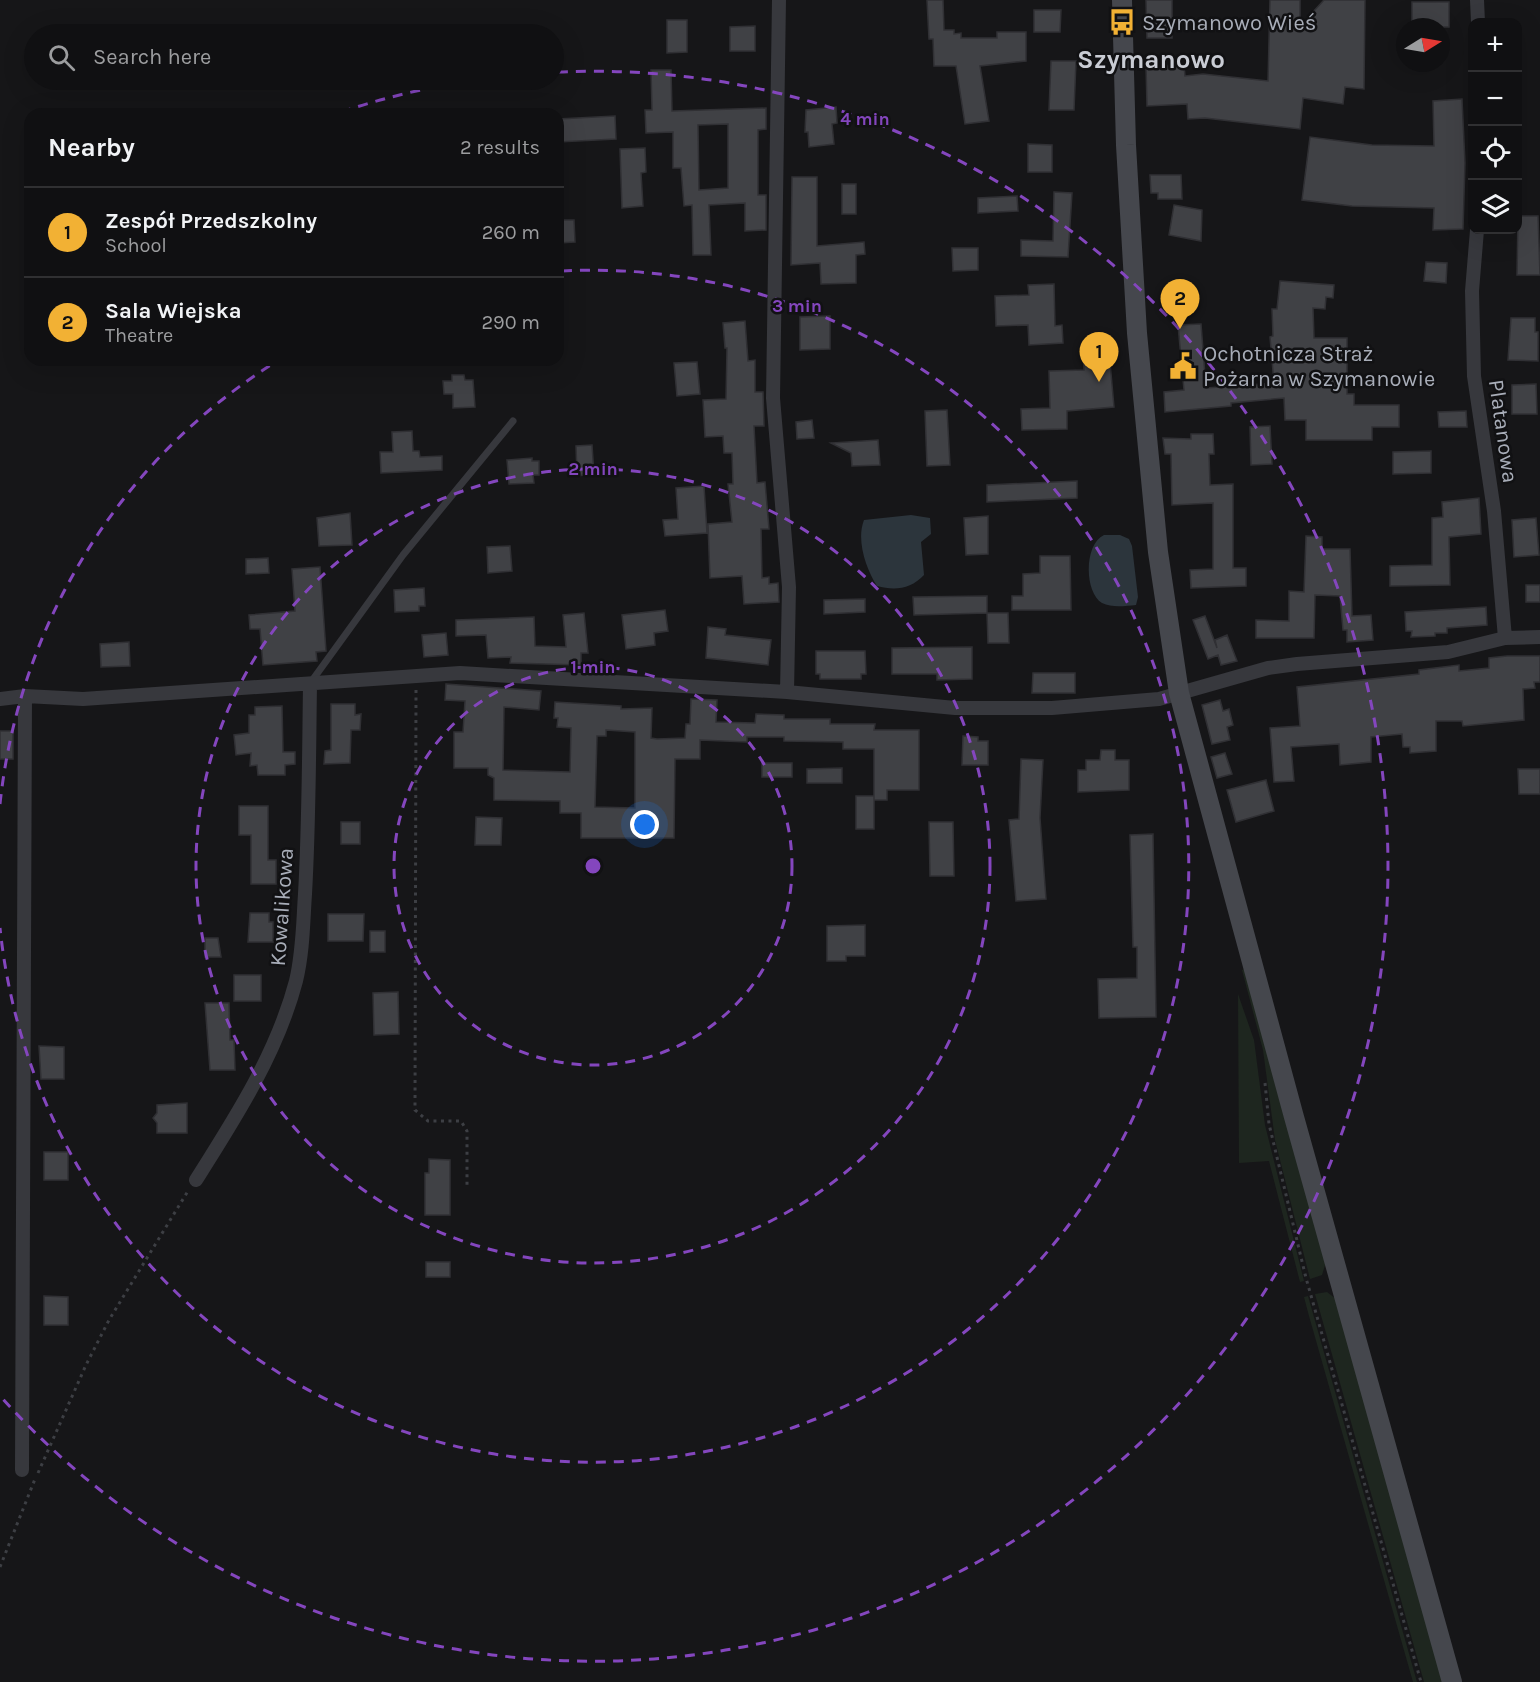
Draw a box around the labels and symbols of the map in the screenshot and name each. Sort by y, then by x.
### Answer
bus stop icon: Szymanowo Wieś [1107,7,1137,37]
place label: Szymanowo Wieś [1142,10,1316,36]
north arrow [1396,18,1450,72]
district label: Szymanowo [1077,44,1225,75]
text: 4 min [840,108,890,130]
pin: 2 [1160,280,1200,329]
text: 3 min [772,295,822,317]
pin: 1 [1080,332,1118,382]
place label: Ochotnicza Straż Pożarna w Szymanowie [1203,341,1435,392]
public building icon: Ochotnicza Straż Pożarna w Szymanowie [1168,351,1198,381]
street label: Platanowa [1483,378,1523,485]
text: 2 min [568,458,618,480]
text: 1 min [570,656,616,678]
your location [630,810,659,839]
street label: Kowalikowa [265,847,299,967]
centre of rings [583,856,603,876]

